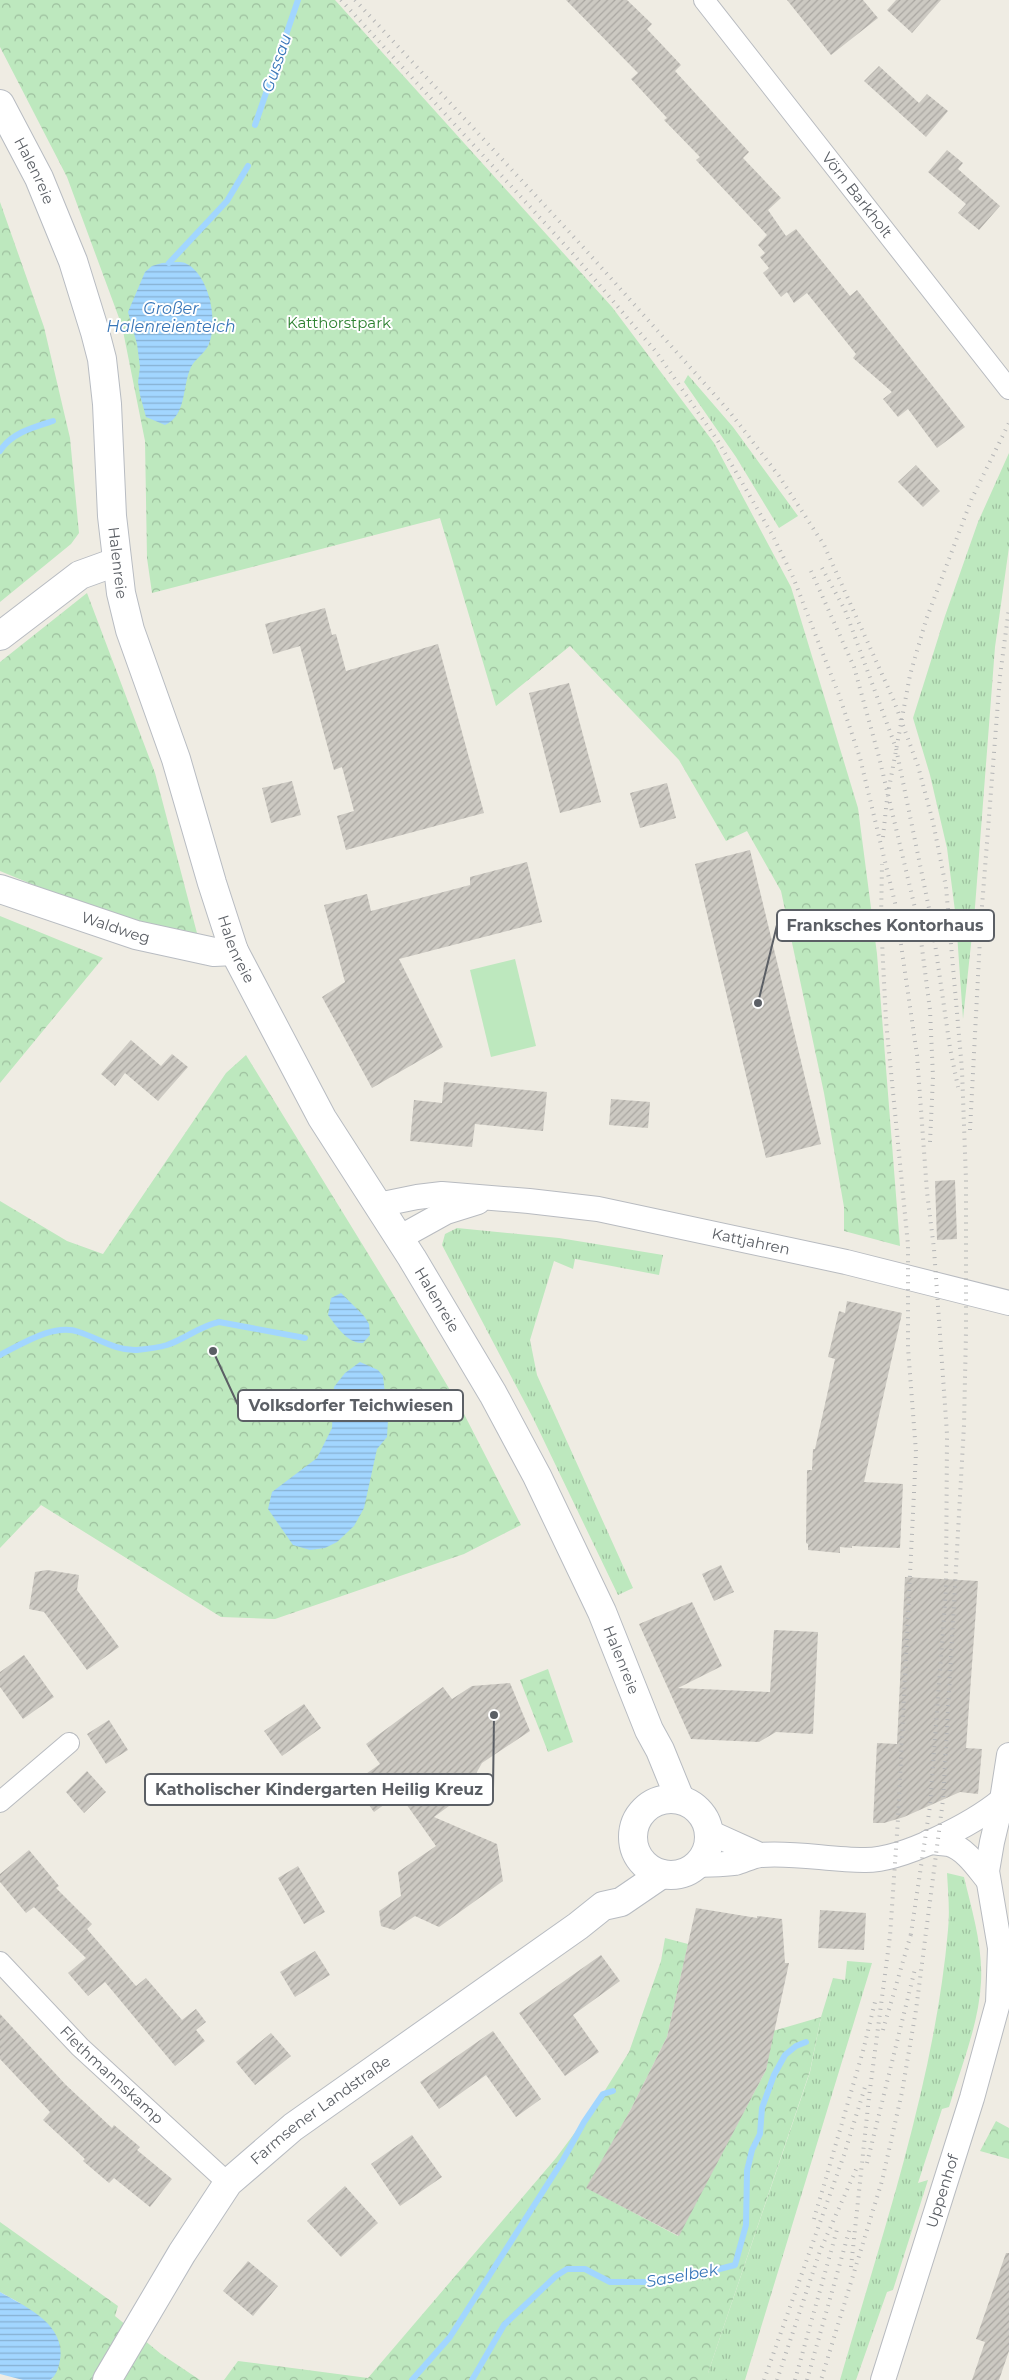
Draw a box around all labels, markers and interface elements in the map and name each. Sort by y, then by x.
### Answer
water label: Gussau [258,31,295,95]
street label: Halenreie [10,134,59,207]
street label: Vörn Barkholt [818,148,897,242]
water label: Großer Halenreienteich [106,299,236,336]
park label: Katthorstpark [287,313,391,332]
street label: Halenreie [104,526,132,601]
street label: Waldweg [79,907,152,947]
callout: Franksches Kontorhaus [777,910,994,941]
street label: Halenreie [214,912,259,986]
text: Franksches Kontorhaus [786,916,984,935]
street label: Kattjahren [710,1224,792,1259]
street label: Halenreie [411,1264,464,1336]
callout: Volksdorfer Teichwiesen [238,1390,463,1421]
text: Volksdorfer Teichwiesen [248,1396,453,1415]
street label: Halenreie [599,1623,644,1697]
callout: Katholischer Kindergarten Heilig Kreuz [145,1774,493,1805]
text: Katholischer Kindergarten Heilig Kreuz [155,1780,483,1799]
street label: Flethmannskamp [56,2022,168,2128]
street label: Farmsener Landstraße [246,2051,394,2169]
street label: Uppenhof [922,2151,963,2230]
water label: Saselbek [645,2260,721,2291]

